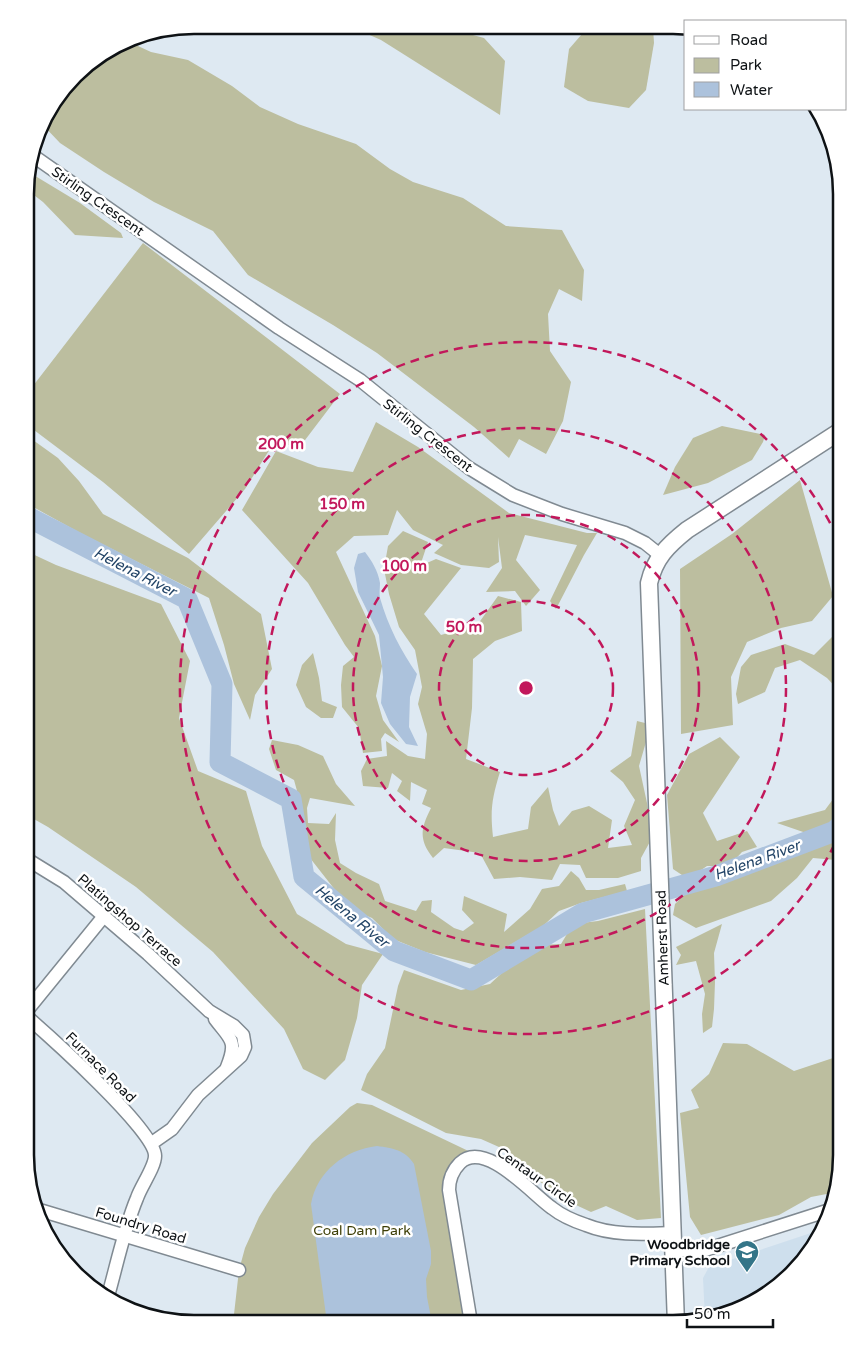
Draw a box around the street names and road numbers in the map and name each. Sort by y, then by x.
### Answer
street label: Stirling Crescent [48,163,148,240]
street label: Stirling Crescent [380,395,476,476]
street label: Platingshop Terrace [74,871,185,970]
street label: Amherst Road [652,890,673,986]
street label: Furnace Road [62,1029,139,1106]
street label: Centaur Circle [493,1144,580,1211]
street label: Foundry Road [93,1204,188,1247]

